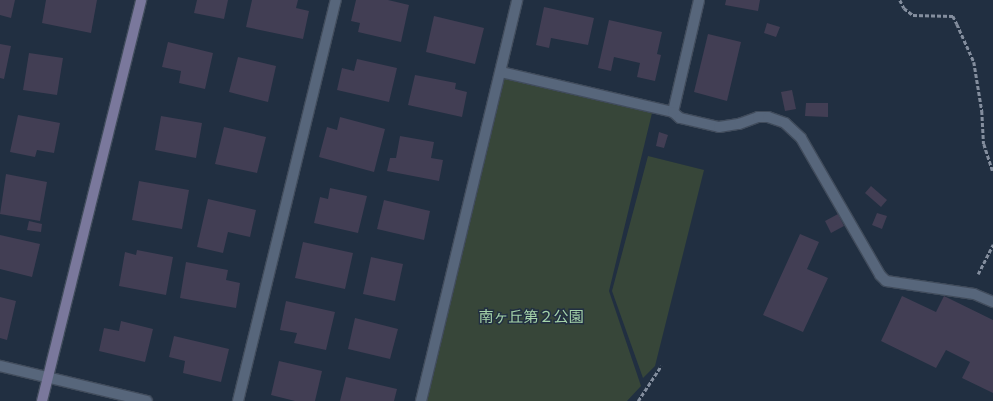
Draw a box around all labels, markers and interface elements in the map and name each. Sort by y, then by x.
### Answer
park label: 南ヶ丘第２公園 [479,309,583,327]

